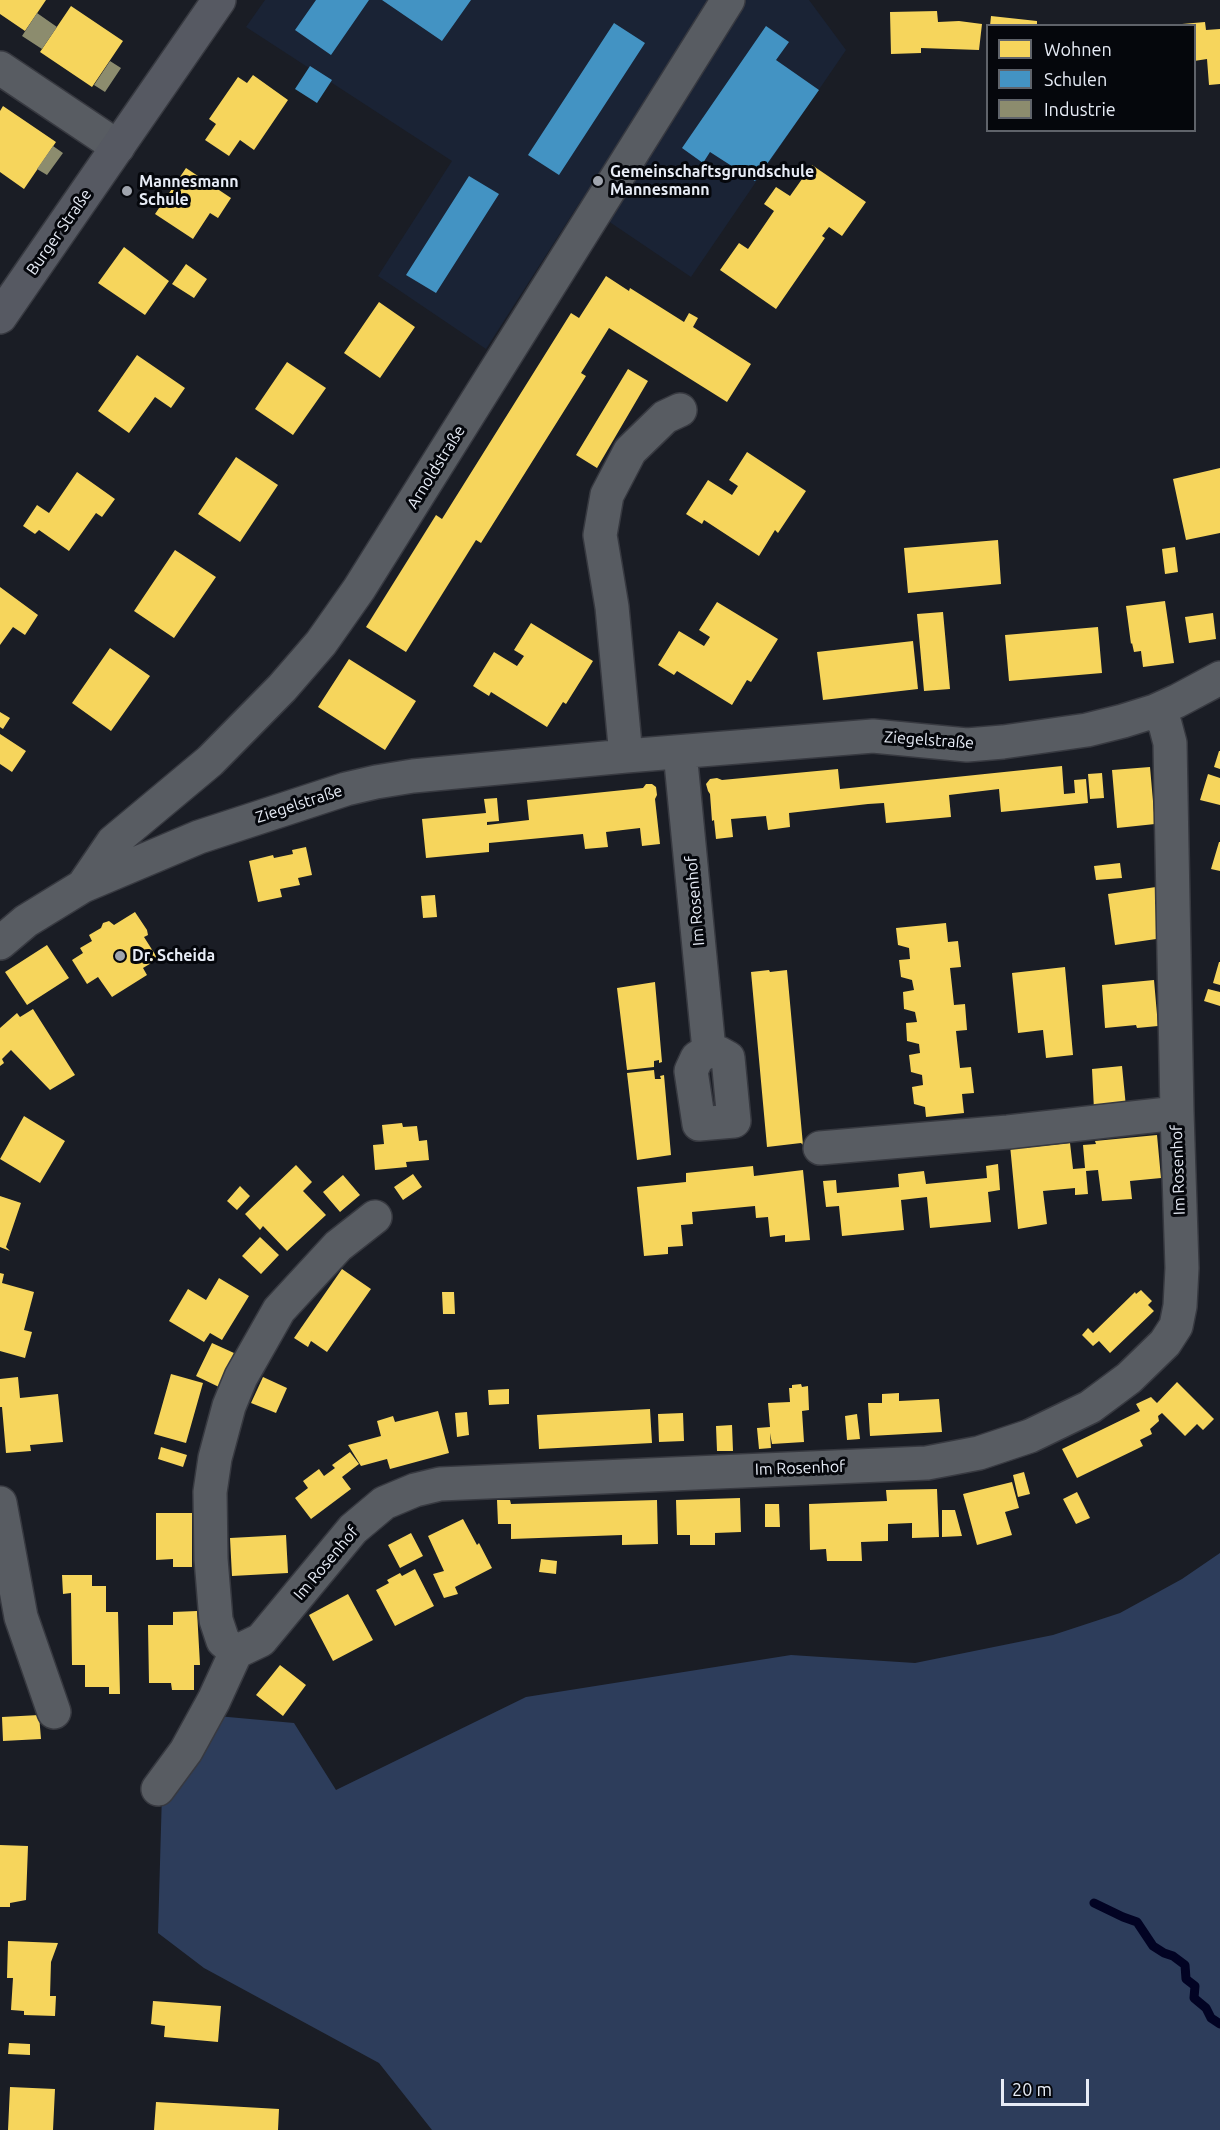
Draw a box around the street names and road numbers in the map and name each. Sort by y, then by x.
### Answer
street label: Burger Straße [22,185,96,279]
street label: Arnoldstraße [403,422,469,512]
street label: Ziegelstraße [883,727,975,753]
street label: Ziegelstraße [253,781,345,827]
street label: Im Rosenhof [681,855,709,947]
street label: Im Rosenhof [1167,1125,1189,1215]
street label: Im Rosenhof [755,1457,845,1479]
street label: Im Rosenhof [290,1522,362,1604]

